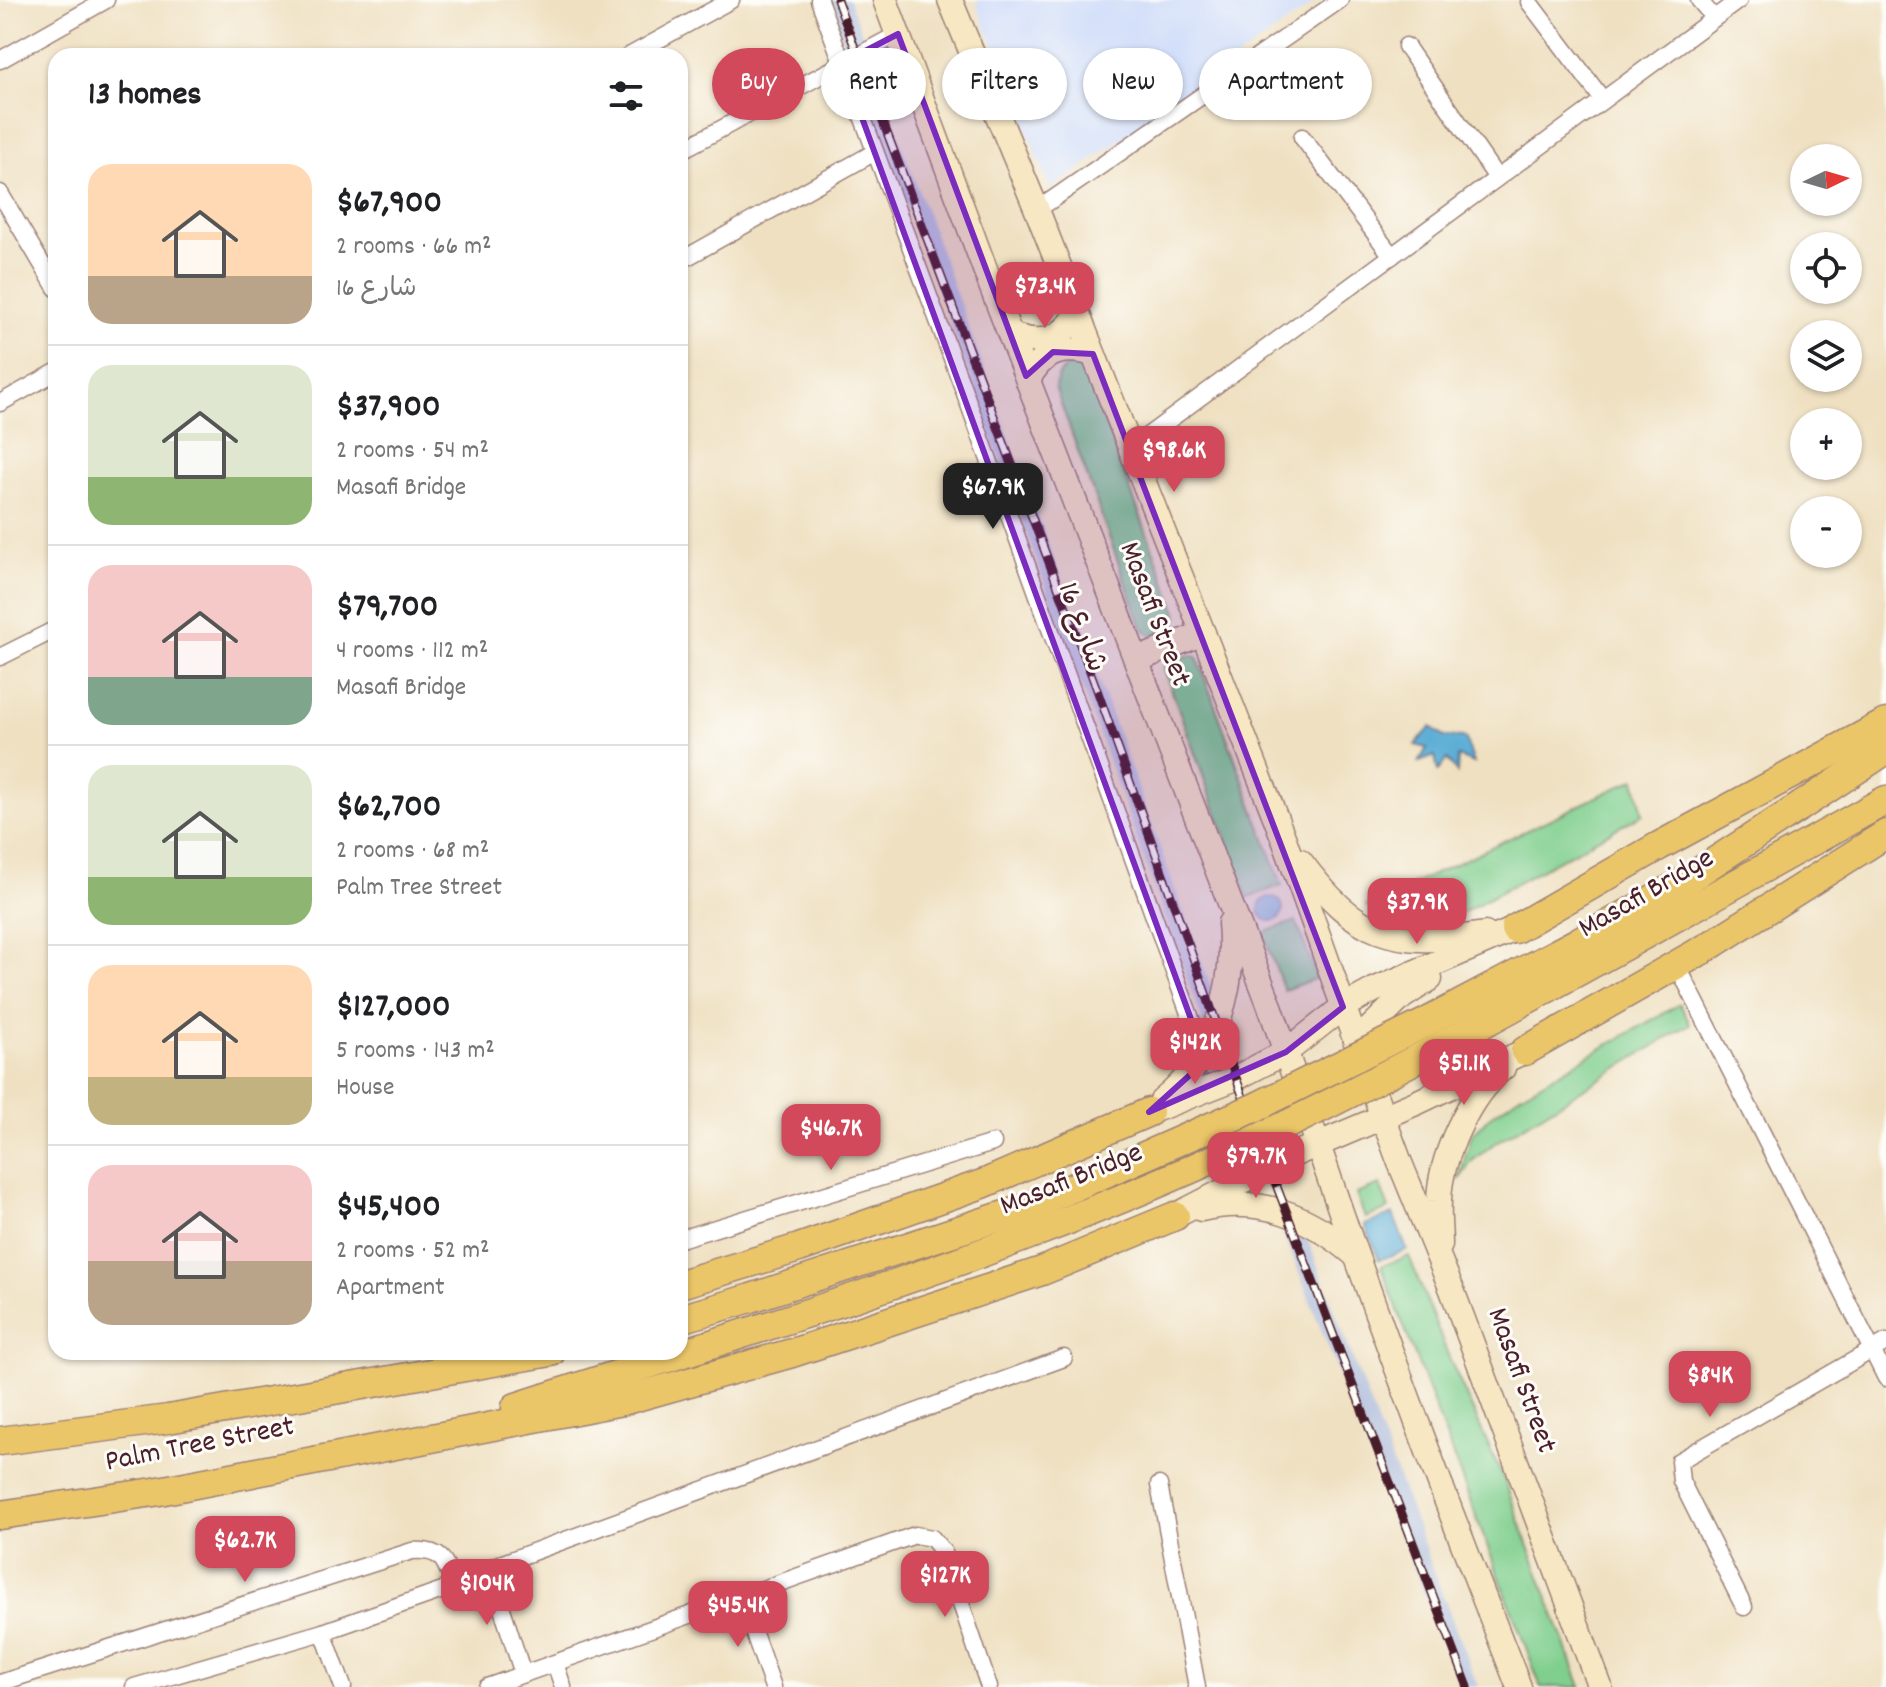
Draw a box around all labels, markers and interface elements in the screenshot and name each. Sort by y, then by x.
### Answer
chip: Buy [712,48,805,120]
chip: Rent [821,48,926,120]
chip: Filters [942,48,1067,120]
chip: New [1083,48,1183,120]
chip: Apartment [1199,48,1372,120]
text: 13 homes [88,72,202,121]
icon: filters [604,74,648,118]
north arrow [1790,144,1862,216]
map controls [1790,144,1862,568]
text: $67,900 [336,180,442,229]
icon: home [152,196,248,292]
text: 2 rooms · 66 m² [336,229,492,266]
button: locate [1790,232,1862,304]
pin: $73.4K [980,262,1110,330]
text: $73.4K [1014,269,1076,306]
text: شارع 16 [336,271,417,308]
button: layers [1790,320,1862,392]
text: $37,900 [336,384,440,433]
icon: home [152,397,248,493]
button: + [1790,408,1862,480]
pin: $98.6K [1109,426,1239,494]
text: 2 rooms · 54 m² [336,433,489,470]
text: $98.6K [1142,433,1206,470]
pin: $67.9K [928,463,1058,531]
text: Masafi Bridge [336,470,466,507]
text: $67.9K [961,470,1025,507]
button: − [1790,496,1862,568]
street label: Masafi Street [1106,536,1200,694]
street label: شارع 16 [1044,577,1116,679]
text: $79,700 [336,584,438,633]
icon: home [152,597,248,693]
text: 4 rooms · 112 m² [336,633,488,670]
text: Masafi Bridge [336,670,466,707]
text: $62,700 [336,784,441,833]
icon: home [152,797,248,893]
text: 2 rooms · 68 m² [336,833,489,870]
street label: Masafi Bridge [1571,839,1723,951]
text: Palm Tree Street [336,870,502,907]
pin: $37.9K [1352,878,1482,946]
text: $37.9K [1386,885,1448,922]
text: $127,000 [336,984,451,1033]
icon: home [152,997,248,1093]
pin: $142K [1139,1018,1251,1086]
text: $142K [1168,1025,1222,1062]
text: 5 rooms · 143 m² [336,1033,495,1070]
pin: $51.1K [1399,1039,1529,1107]
text: $51.1K [1438,1046,1490,1083]
text: House [336,1070,394,1107]
pin: $46.7K [766,1104,896,1172]
text: $46.7K [800,1111,863,1148]
pin: $79.7K [1191,1132,1321,1200]
street label: Masafi Bridge [994,1133,1150,1229]
text: $79.7K [1225,1139,1287,1176]
text: $45,400 [336,1184,441,1233]
icon: home [152,1197,248,1293]
text: 2 rooms · 52 m² [336,1233,489,1270]
text: Apartment [336,1270,445,1307]
street label: Masafi Street [1474,1302,1566,1460]
pin: $84K [1663,1351,1757,1419]
text: $84K [1687,1358,1733,1395]
street label: Palm Tree Street [102,1407,298,1485]
pin: $62.7K [180,1516,310,1584]
text: $62.7K [213,1523,277,1560]
pin: $127K [889,1551,1001,1619]
text: $127K [919,1558,971,1595]
pin: $104K [431,1559,543,1627]
text: $104K [459,1566,515,1603]
pin: $45.4K [673,1581,803,1649]
text: $45.4K [706,1588,770,1625]

